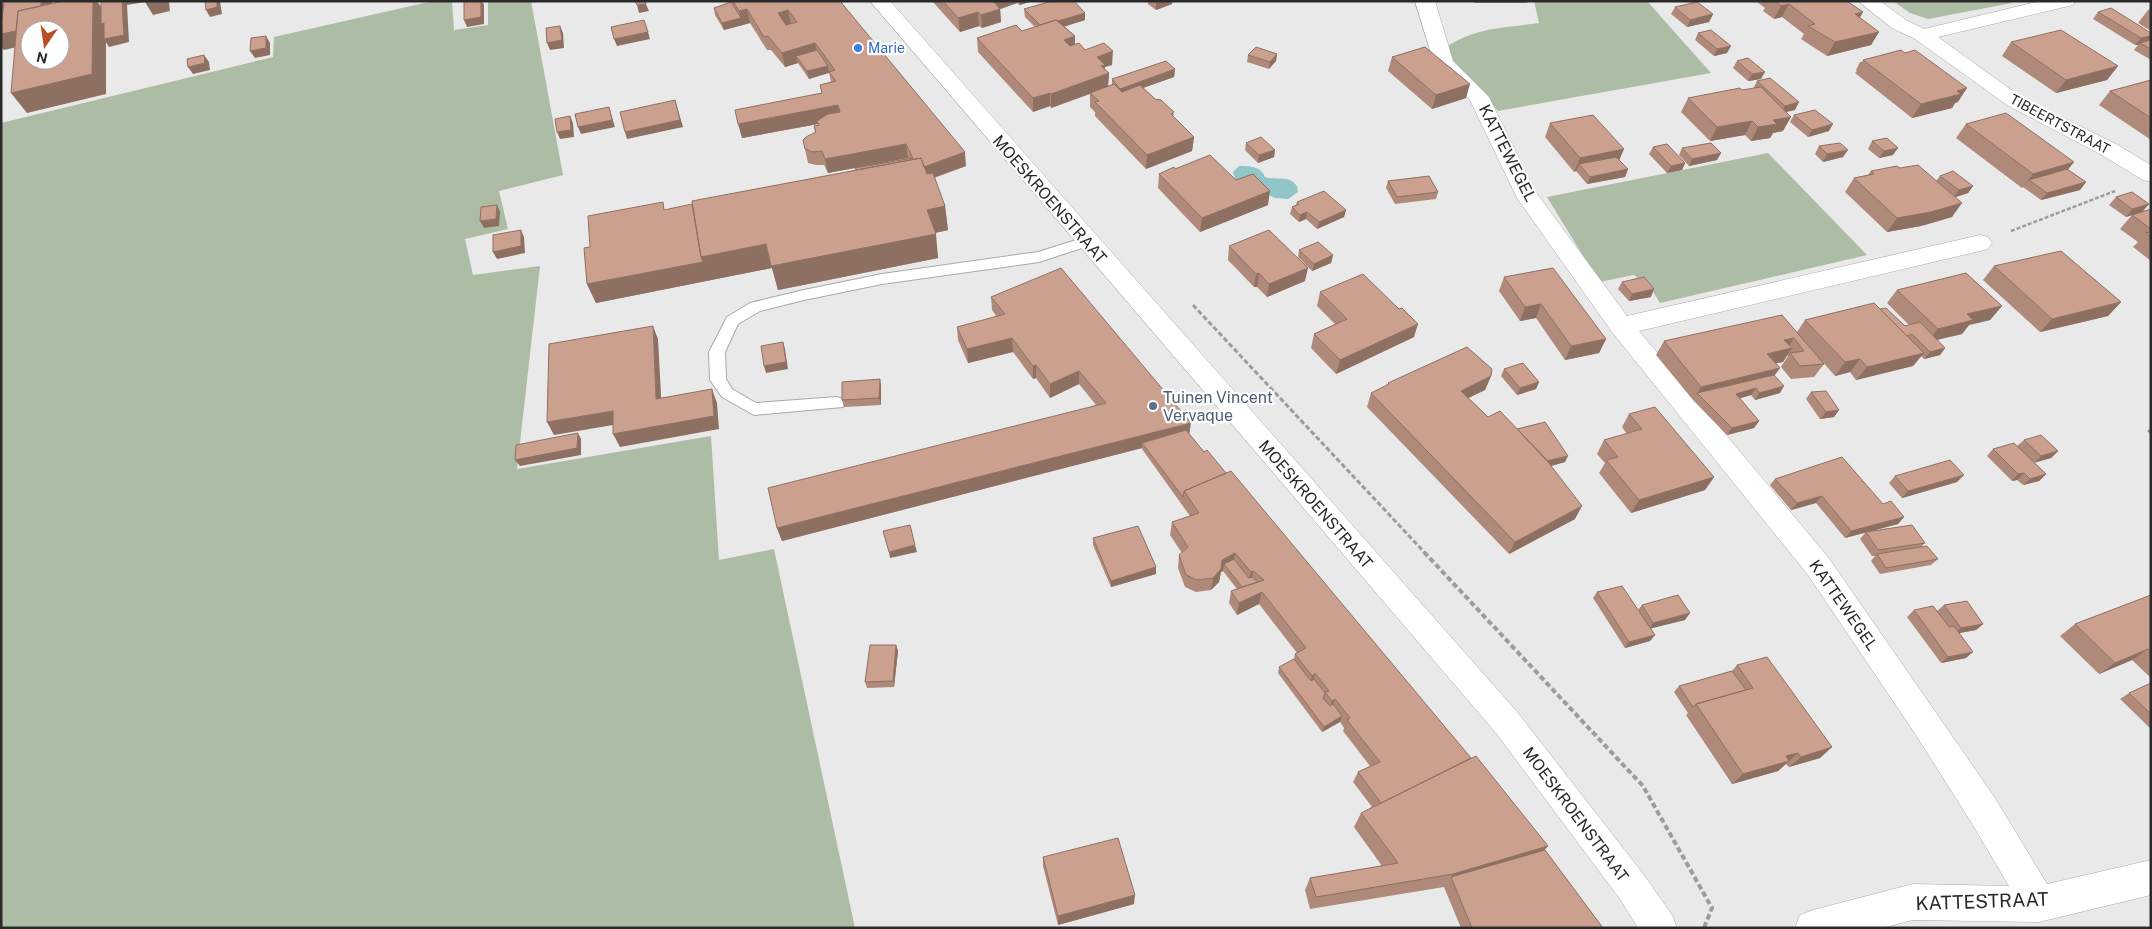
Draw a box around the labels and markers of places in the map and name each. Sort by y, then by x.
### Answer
place label: Marie [868,40,905,56]
marker: Marie [852,42,864,54]
place label: Tuinen Vincent Vervaque [1163,388,1273,425]
marker: Tuinen Vincent Vervaque [1147,400,1159,412]

